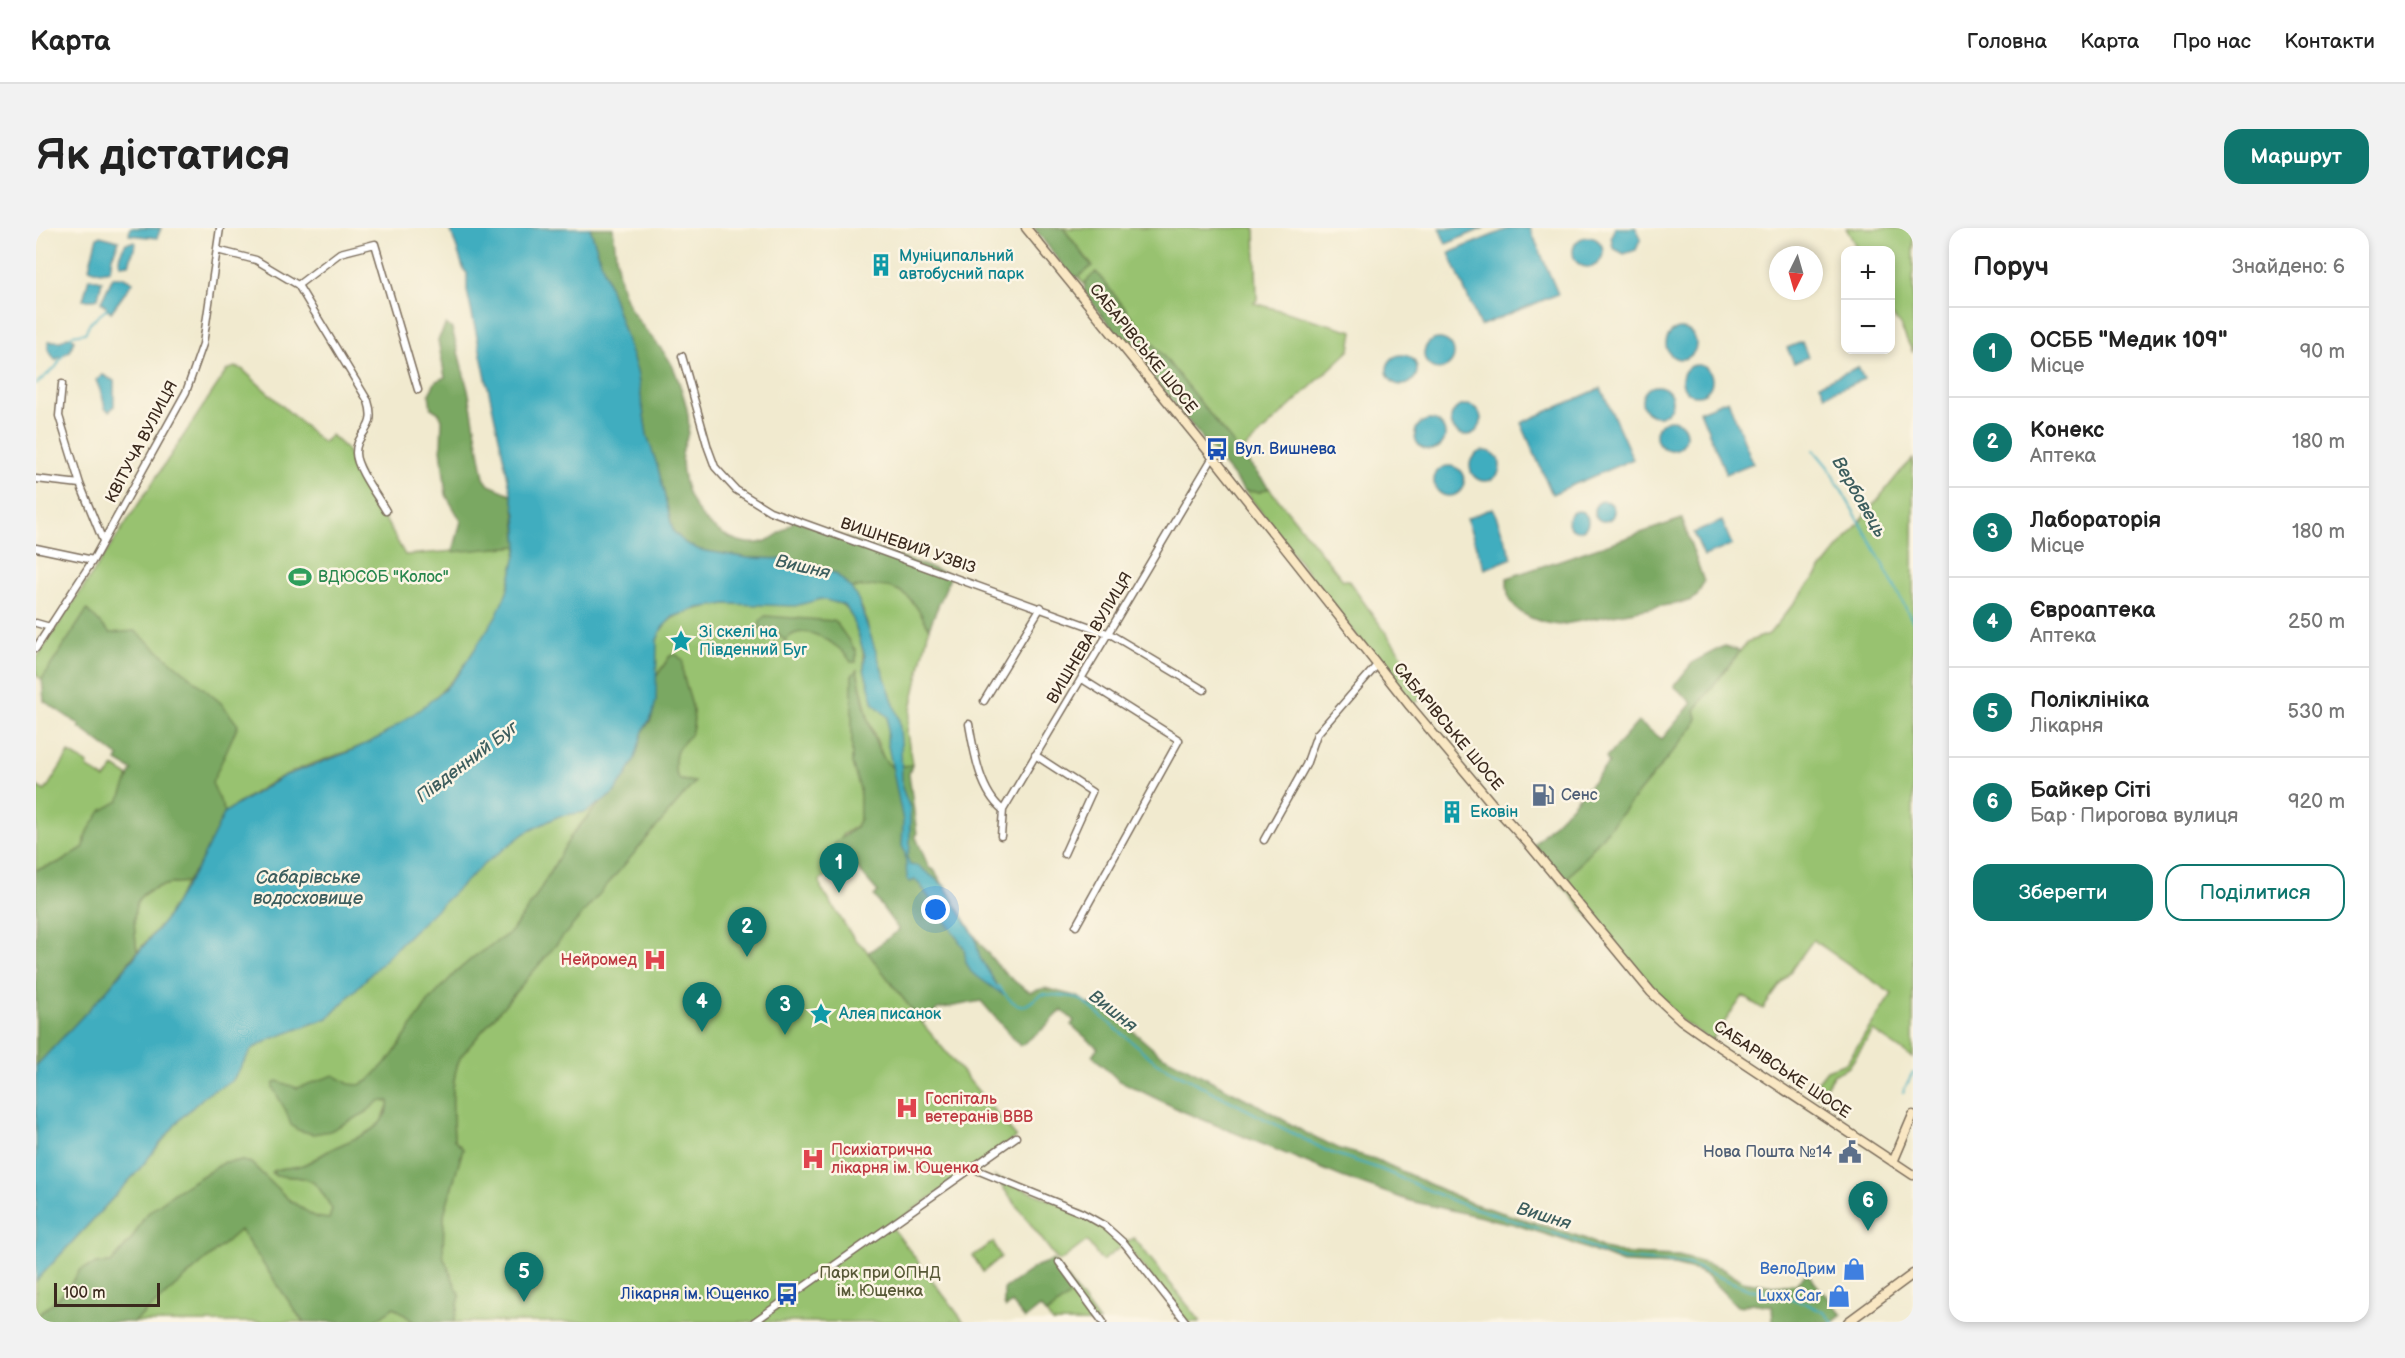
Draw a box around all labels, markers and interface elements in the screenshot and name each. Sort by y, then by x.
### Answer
text: Карта [30,25,110,58]
text: Головна [1967,29,2047,54]
text: Карта [2080,29,2139,54]
text: Про нас [2172,29,2251,54]
text: Контакти [2284,29,2375,54]
button: Маршрут [2224,129,2369,184]
text: Як дістатися [36,131,290,182]
north arrow [1769,246,1823,300]
map controls [1841,246,1895,354]
button: + [1841,246,1895,300]
place label: Муніципальний автобусний парк [899,247,1024,284]
building icon: Муніципальний автобусний парк [868,252,894,278]
text: Поруч [1973,252,2049,283]
text: Знайдено: 6 [2232,255,2345,279]
street label: САБАРІВСЬКЕ ШОСЕ [1085,281,1201,417]
button: − [1841,300,1895,354]
text: ОСББ "Медик 109" [2030,327,2228,354]
text: 1 [1988,340,1997,364]
text: 90 m [2300,340,2345,364]
text: Місце [2030,354,2084,378]
street label: КВІТУЧА ВУЛИЦЯ [102,378,182,506]
text: Конекс [2030,417,2104,444]
text: 2 [1987,430,1998,454]
text: 180 m [2292,430,2345,454]
bus stop icon: Вул. Вишнева [1204,436,1230,462]
place label: Вул. Вишнева [1235,440,1337,459]
text: Аптека [2030,444,2096,468]
water label: Вербовець [1827,453,1891,541]
text: Лабораторія [2030,507,2161,534]
street label: ВИШНЕВИЙ УЗВІЗ [838,514,978,578]
text: 3 [1987,520,1998,544]
text: 180 m [2292,520,2345,544]
text: Місце [2030,534,2084,558]
water label: Вишня [774,551,832,583]
sports icon: ВДЮСОБ "Колос" [287,564,313,590]
place label: ВДЮСОБ "Колос" [318,568,449,587]
street label: ВИШНЕВА ВУЛИЦЯ [1043,569,1137,707]
text: Євроаптека [2030,597,2155,624]
text: 4 [1987,610,1998,634]
text: 250 m [2288,610,2345,634]
place label: Зі скелі на Південний Буг [699,623,807,660]
text: Аптека [2030,624,2096,648]
place icon: Зі скелі на Південний Буг [668,628,694,654]
street label: САБАРІВСЬКЕ ШОСЕ [1389,659,1507,795]
text: Поліклініка [2030,687,2149,714]
text: 5 [1987,700,1998,724]
text: 530 m [2288,700,2345,724]
text: Лікарня [2030,714,2103,738]
water label: Південний Буг [412,716,523,807]
text: Байкер Сіті [2030,777,2151,804]
fuel station icon: Сенс [1530,782,1556,808]
place label: Сенс [1561,786,1598,805]
text: 6 [1986,790,1999,814]
text: 920 m [2288,790,2345,814]
building icon: Ековін [1439,799,1465,825]
place label: Ековін [1470,803,1518,822]
text: Бар · Пирогова вулиця [2030,804,2238,828]
pin: 1 [820,844,858,893]
button: Зберегти [1973,864,2153,921]
button: Поділитися [2165,864,2345,921]
water label: Сабарівське водосховище [253,867,363,909]
your location [921,895,950,924]
pin: 2 [728,908,766,957]
hospital icon: Нейромед [642,947,668,973]
place label: Нейромед [561,951,637,970]
pin: 4 [682,982,722,1032]
pin: 3 [766,986,804,1035]
water label: Вишня [1085,986,1141,1036]
place icon: Алея писанок [808,1001,834,1027]
place label: Алея писанок [838,1005,942,1024]
street label: САБАРІВСЬКЕ ШОСЕ [1710,1017,1854,1123]
place label: Госпіталь ветеранів ВВВ [925,1090,1033,1127]
hospital icon: Госпіталь ветеранів ВВВ [894,1095,920,1121]
public building icon: Нова Пошта №14 [1837,1139,1863,1165]
place label: Психіатрична лікарня ім. Ющенка [831,1141,980,1178]
place label: Нова Пошта №14 [1703,1143,1832,1162]
hospital icon: Психіатрична лікарня ім. Ющенка [800,1146,826,1172]
pin: 6 [1848,1182,1888,1231]
water label: Вишня [1514,1198,1574,1234]
pin: 5 [504,1252,544,1302]
shop icon: ВелоДрим [1841,1256,1867,1282]
place label: ВелоДрим [1760,1260,1836,1279]
park label: Парк при ОПНД ім. Ющенка [819,1264,941,1301]
scale bar [54,1280,160,1308]
bus stop icon: Лікарня ім. Ющенко [774,1281,800,1307]
shop icon: Luxx Car [1826,1283,1852,1309]
text: 100 m [63,1284,106,1303]
place label: Лікарня ім. Ющенко [620,1285,769,1304]
place label: Luxx Car [1757,1287,1821,1306]

